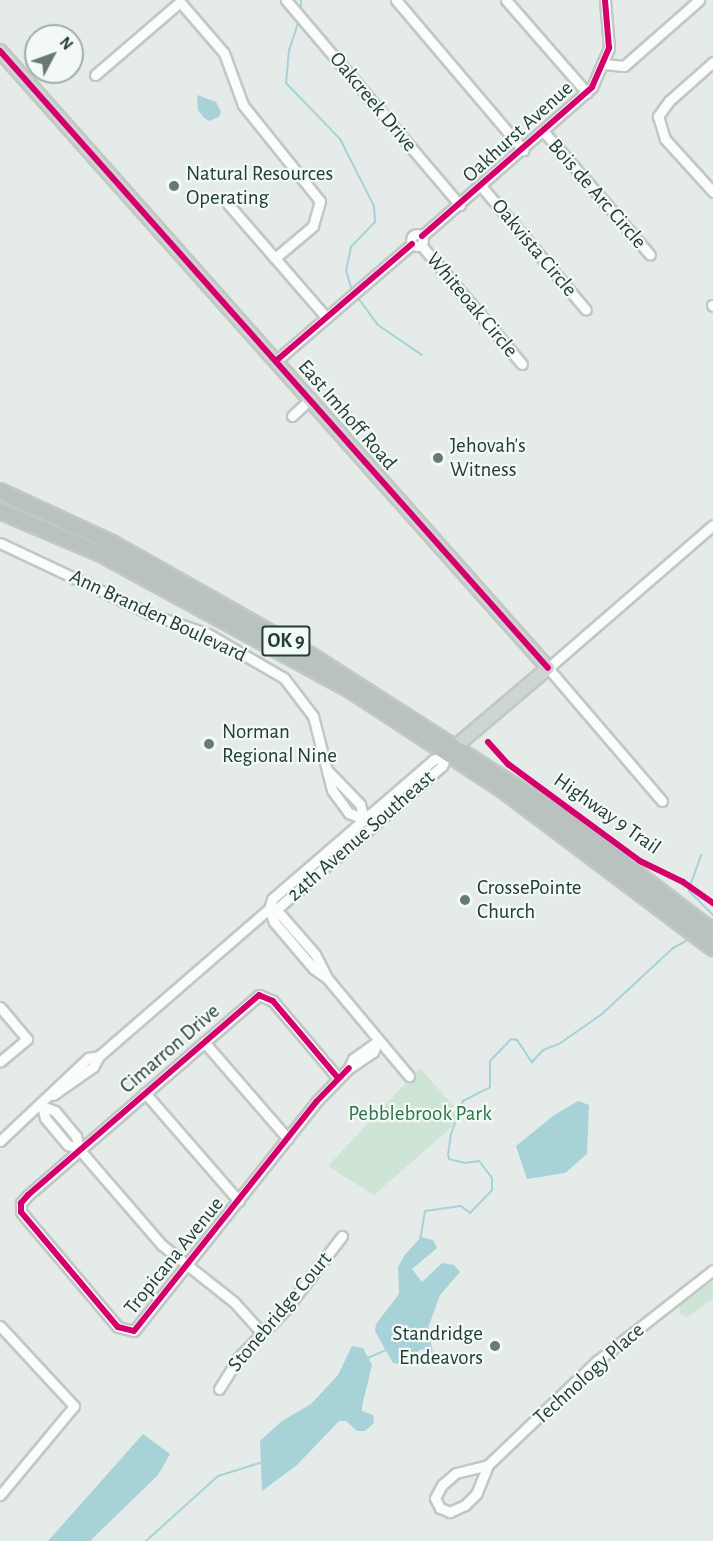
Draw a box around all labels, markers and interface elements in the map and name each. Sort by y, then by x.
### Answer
north arrow [24,24,84,84]
text: N [56,34,76,53]
street label: Oakcreek Drive [324,47,422,157]
street label: Oakhurst Avenue [458,76,578,188]
street label: Bois de Arc Circle [542,134,652,254]
place label: Natural Resources Operating [186,161,333,211]
marker: Natural Resources Operating [167,179,181,193]
street label: Oakvista Circle [486,194,582,302]
street label: Whiteoak Circle [421,247,523,363]
street label: East Imhoff Road [292,355,402,475]
place label: Jehovah's Witness [450,433,526,483]
marker: Jehovah's Witness [431,451,445,465]
street label: Ann Branden Boulevard [66,564,250,668]
road number: OK 9 [260,624,312,658]
place label: Norman Regional Nine [222,719,337,769]
marker: Norman Regional Nine [200,735,218,753]
street label: 24th Avenue Southeast [282,765,440,907]
street label: Highway 9 Trail [549,768,665,860]
place label: CrossePointe Church [477,875,581,925]
marker: CrossePointe Church [458,893,472,907]
street label: Cimarron Drive [115,999,225,1099]
park label: Pebblebrook Park [348,1101,492,1127]
street label: Tropicana Avenue [119,1192,229,1320]
street label: Stonebridge Court [223,1247,337,1377]
street label: Technology Place [528,1318,650,1430]
place label: Standridge Endeavors [393,1321,483,1371]
marker: Standridge Endeavors [488,1339,502,1353]

